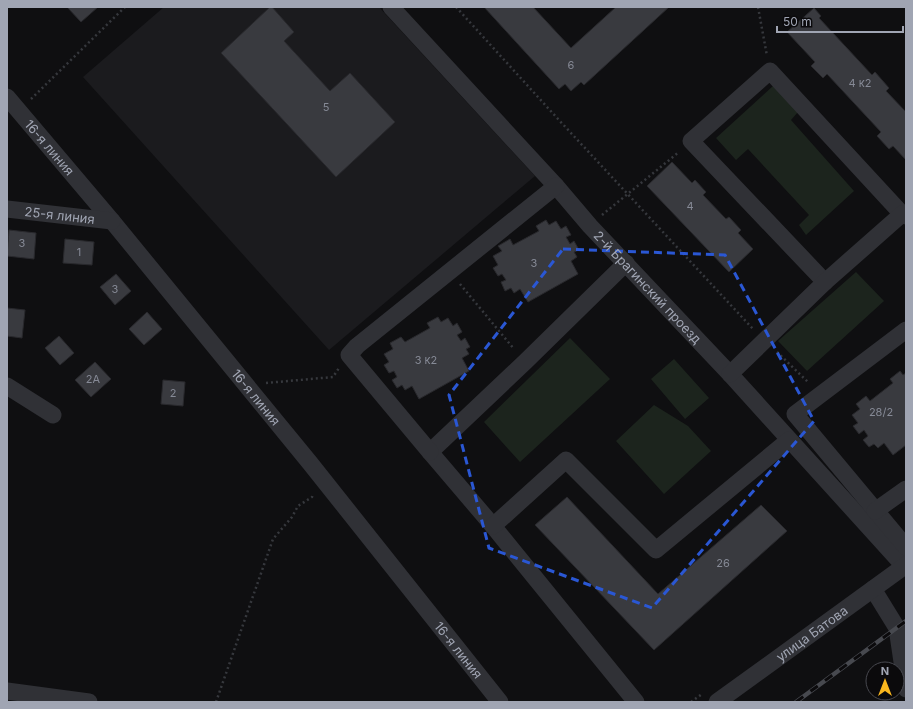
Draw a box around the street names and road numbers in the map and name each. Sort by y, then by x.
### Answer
street label: 16-я линия [22,116,78,178]
street label: 25-я линия [24,203,96,227]
street label: 2-й Брагинский проезд [591,227,705,347]
street label: 16-я линия [228,366,284,428]
street label: улица Батова [773,602,851,665]
street label: 16-я линия [431,618,486,682]

